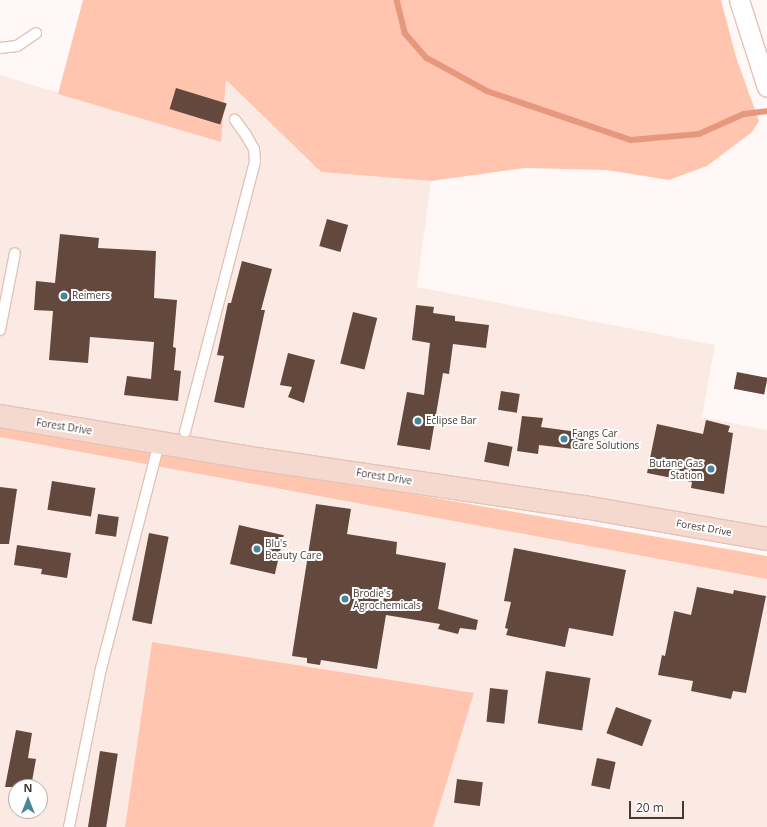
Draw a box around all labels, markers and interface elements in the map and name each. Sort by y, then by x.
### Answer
place label: Reimers [72,290,110,302]
marker: Reimers [59,291,69,301]
place label: Eclipse Bar [426,415,477,427]
marker: Eclipse Bar [413,416,423,426]
street label: Forest Drive [35,417,93,437]
place label: Fangs Car Care Solutions [572,427,639,450]
marker: Fangs Car Care Solutions [559,434,569,444]
place label: Butane Gas Station [649,457,703,480]
marker: Butane Gas Station [706,464,716,474]
street label: Forest Drive [355,467,413,487]
street label: Forest Drive [675,517,733,539]
place label: Blu's Beauty Care [265,537,321,560]
marker: Blu's Beauty Care [252,544,262,554]
place label: Brodie's Agrochemicals [353,587,421,610]
marker: Brodie's Agrochemicals [340,594,350,604]
north arrow [8,779,48,819]
text: N [24,780,32,795]
scale bar [631,793,686,819]
text: 20 m [636,799,664,816]

